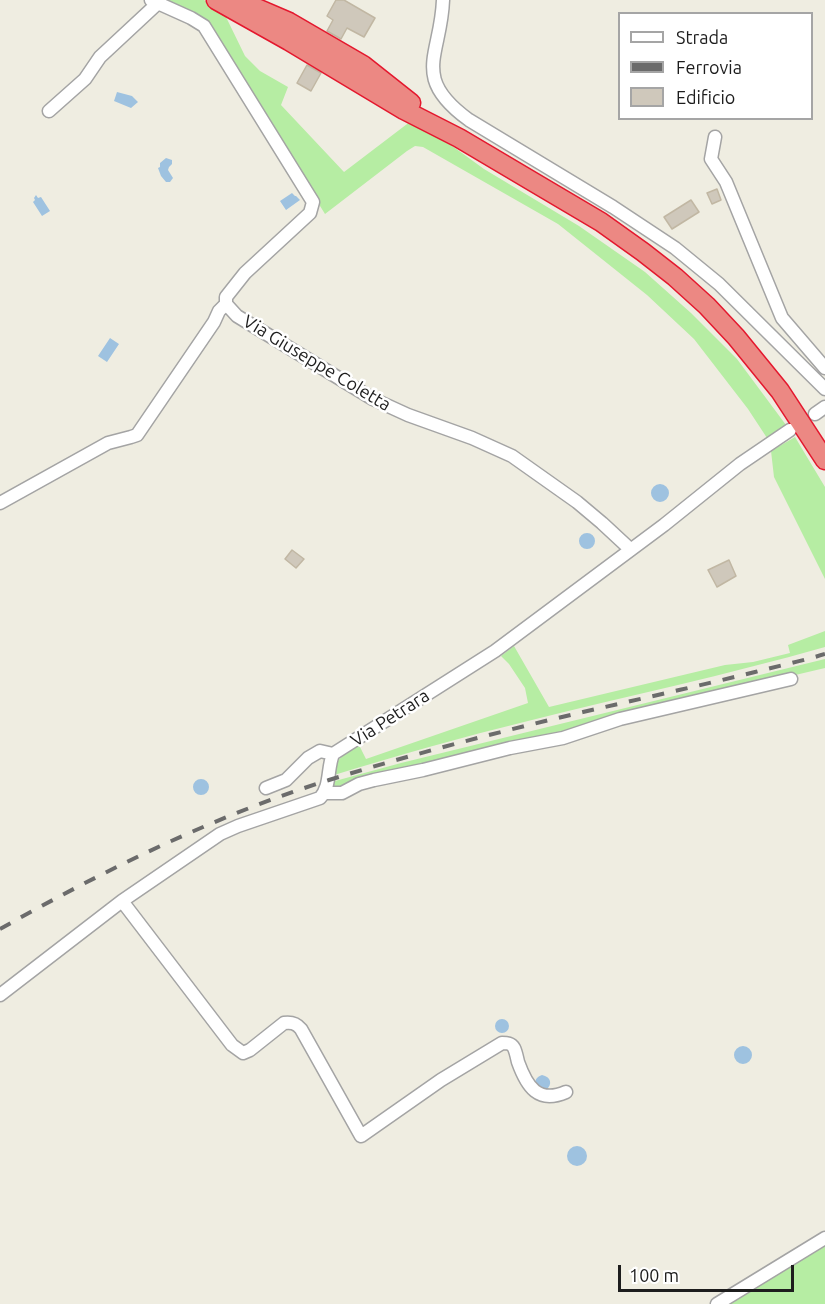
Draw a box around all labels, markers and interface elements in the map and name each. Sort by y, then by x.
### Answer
legend [618,12,813,120]
text: Strada [676,27,728,47]
text: Ferrovia [676,57,742,77]
text: Edificio [676,87,735,107]
street label: Via Giuseppe Coletta [239,310,395,416]
street label: Via Petrara [347,685,433,751]
scale bar [621,1253,796,1291]
text: 100 m [629,1265,679,1285]

